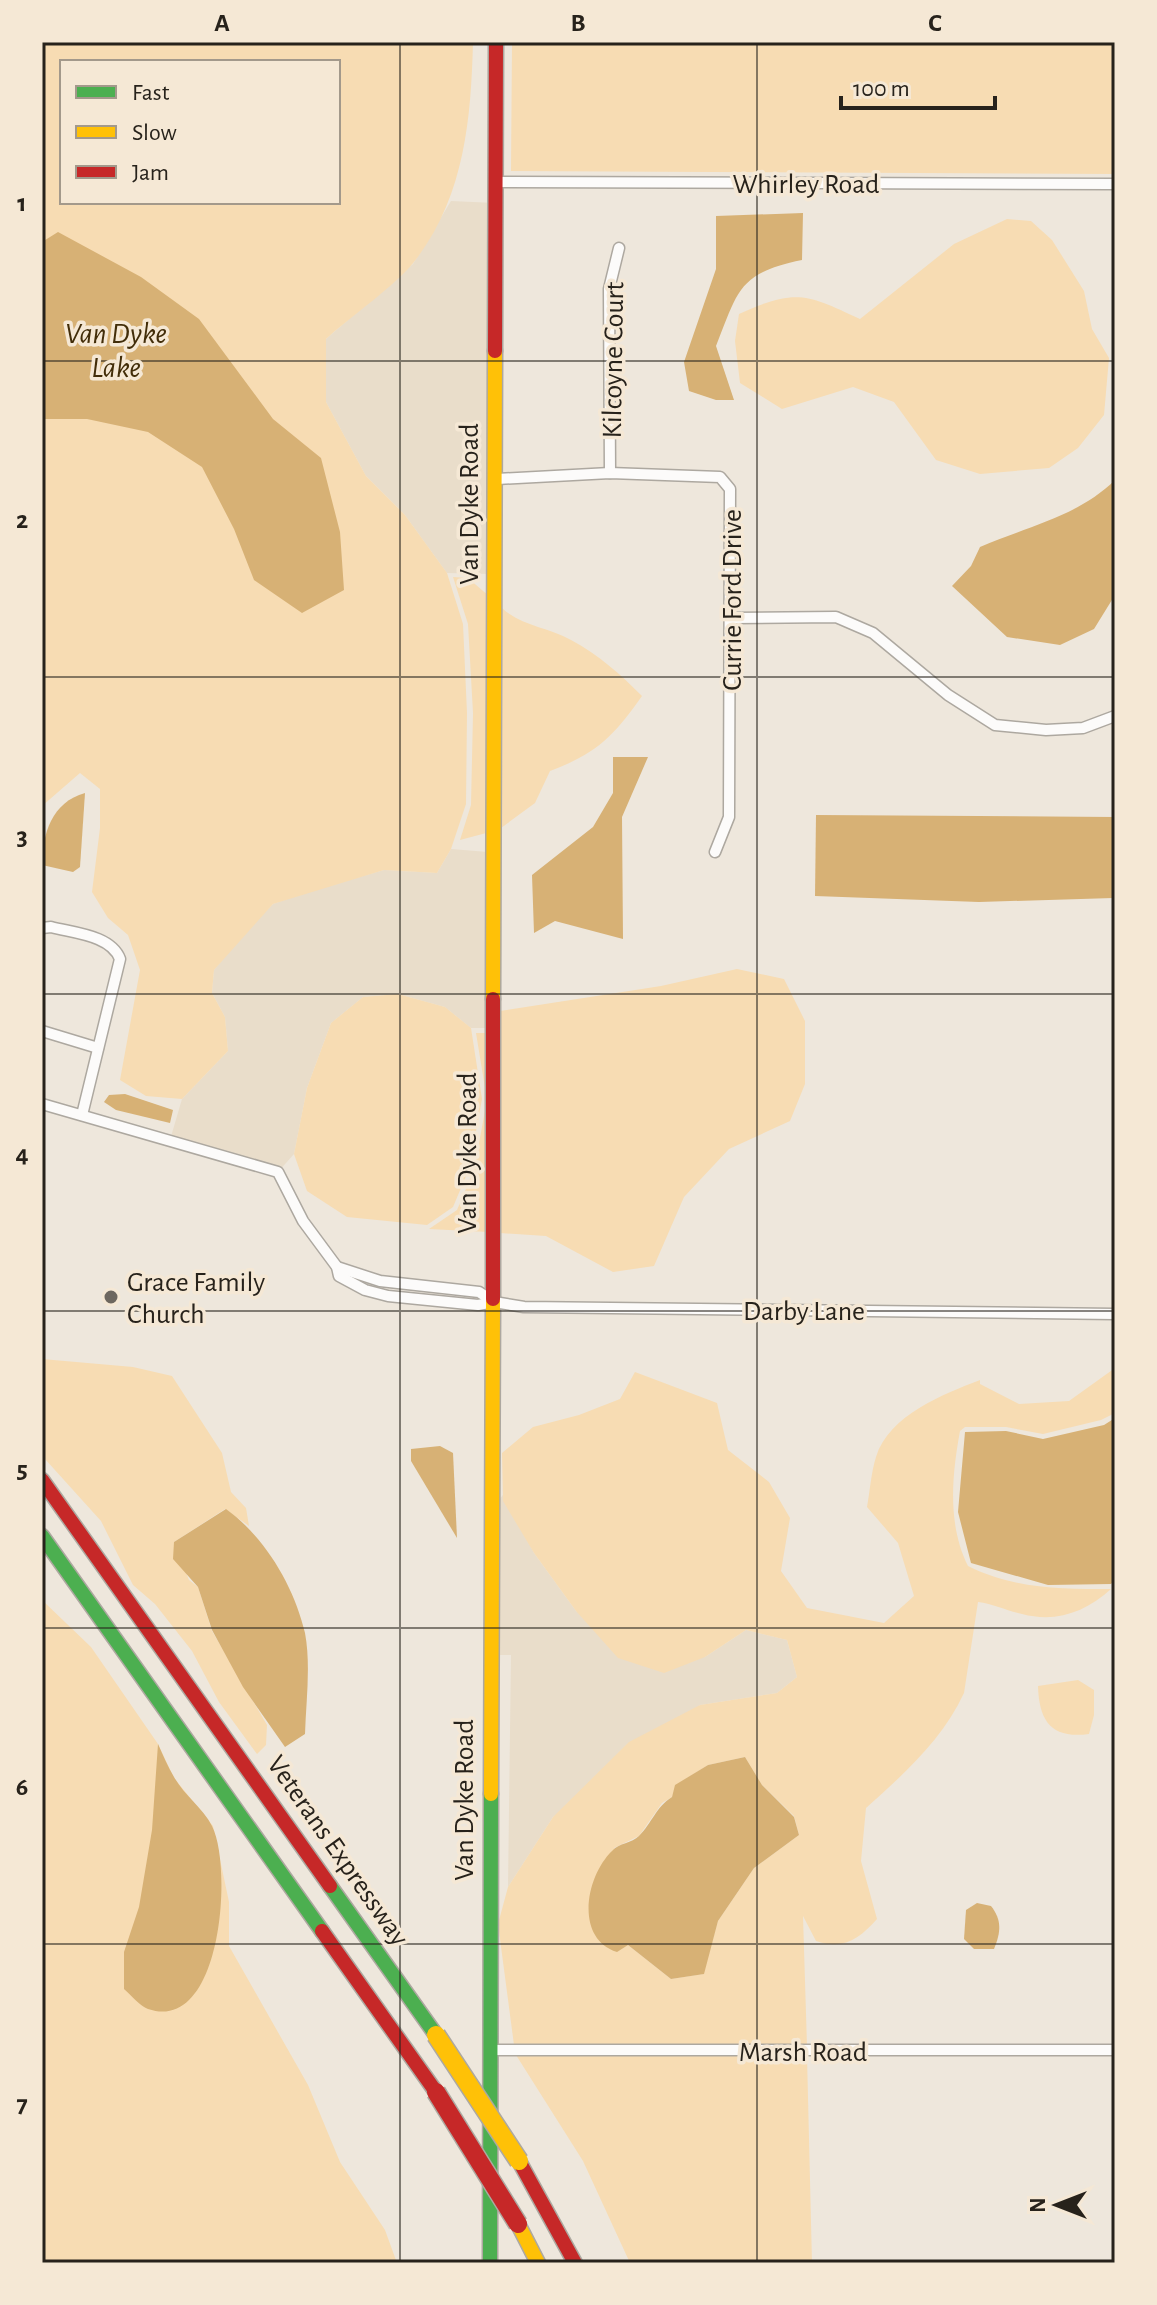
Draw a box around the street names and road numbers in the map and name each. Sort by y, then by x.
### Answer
street label: Whirley Road [732,171,880,199]
street label: Kilcoyne Court [599,281,629,439]
street label: Van Dyke Road [456,423,484,585]
street label: Currie Ford Drive [719,509,747,691]
street label: Van Dyke Road [454,1072,482,1234]
street label: Darby Lane [743,1298,865,1326]
street label: Van Dyke Road [451,1719,479,1881]
street label: Veterans Expressway [261,1751,413,1951]
street label: Marsh Road [739,2039,867,2067]

